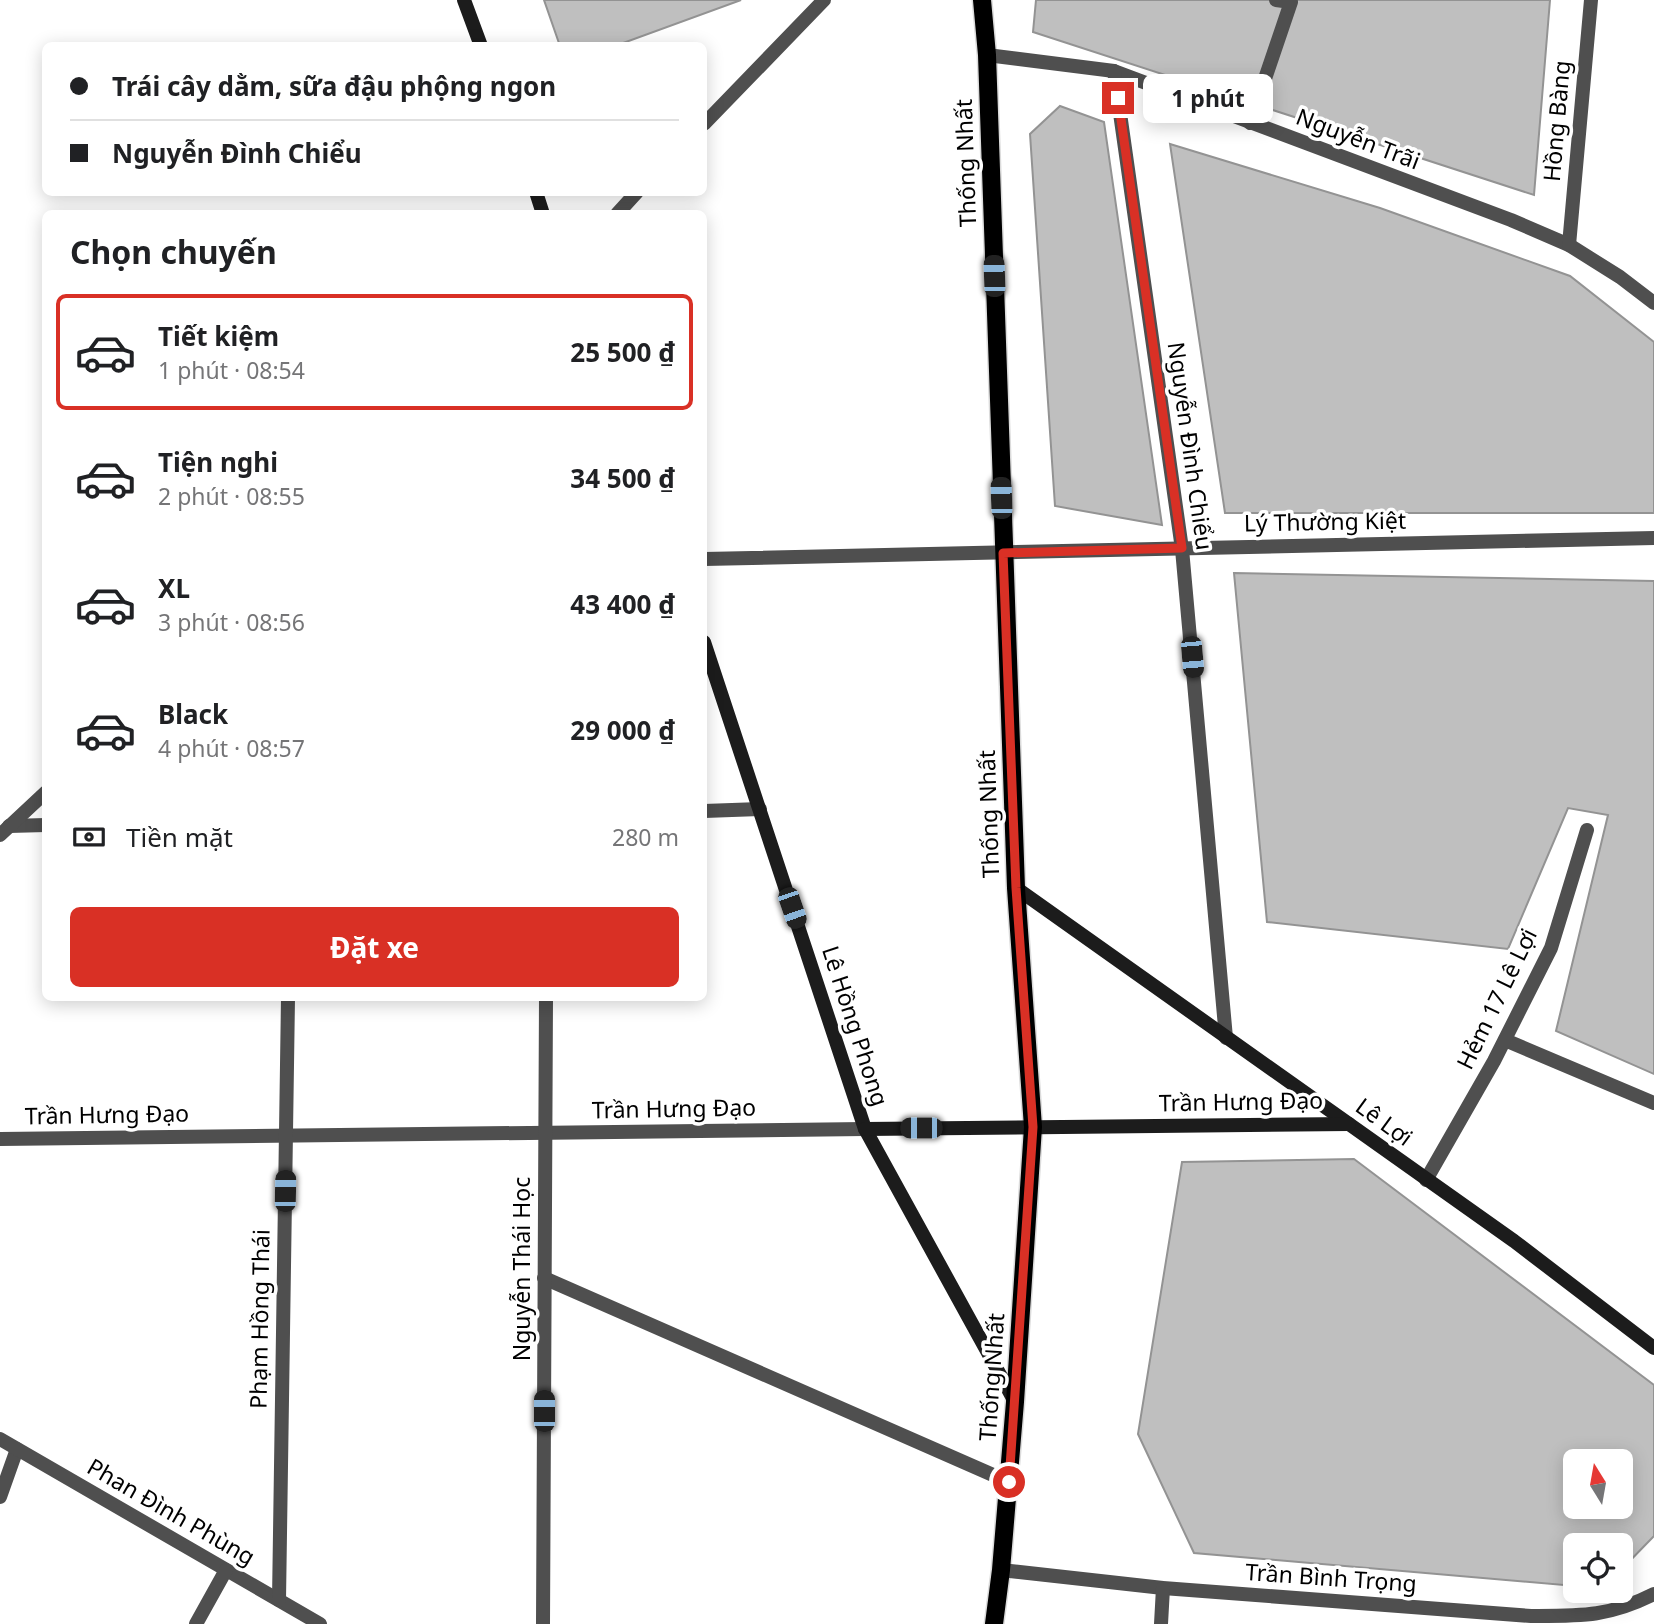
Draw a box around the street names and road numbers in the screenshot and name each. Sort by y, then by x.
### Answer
street label: Hồng Bàng [1535,59,1577,183]
street label: Thống Nhất [947,98,983,228]
street label: Nguyễn Trãi [1292,100,1425,176]
street label: Nguyễn Đình Chiểu [1161,340,1221,552]
street label: Lý Thường Kiệt [1244,504,1406,538]
street label: Thống Nhất [970,749,1006,879]
street label: Hẻm 17 Lê Lợi [1448,923,1544,1074]
street label: Lê Hồng Phong [815,941,897,1110]
street label: Trần Hưng Đạo [1159,1084,1323,1118]
street label: Lê Lợi [1350,1090,1420,1153]
street label: Trần Hưng Đạo [592,1091,756,1125]
street label: Trần Hưng Đạo [25,1097,189,1131]
street label: Nguyễn Thái Học [505,1177,537,1361]
street label: Phạm Hồng Thái [241,1229,277,1409]
street label: Thống Nhất [971,1312,1011,1442]
street label: Phan Đình Phùng [82,1450,261,1572]
street label: Trần Bình Trọng [1244,1555,1418,1599]

